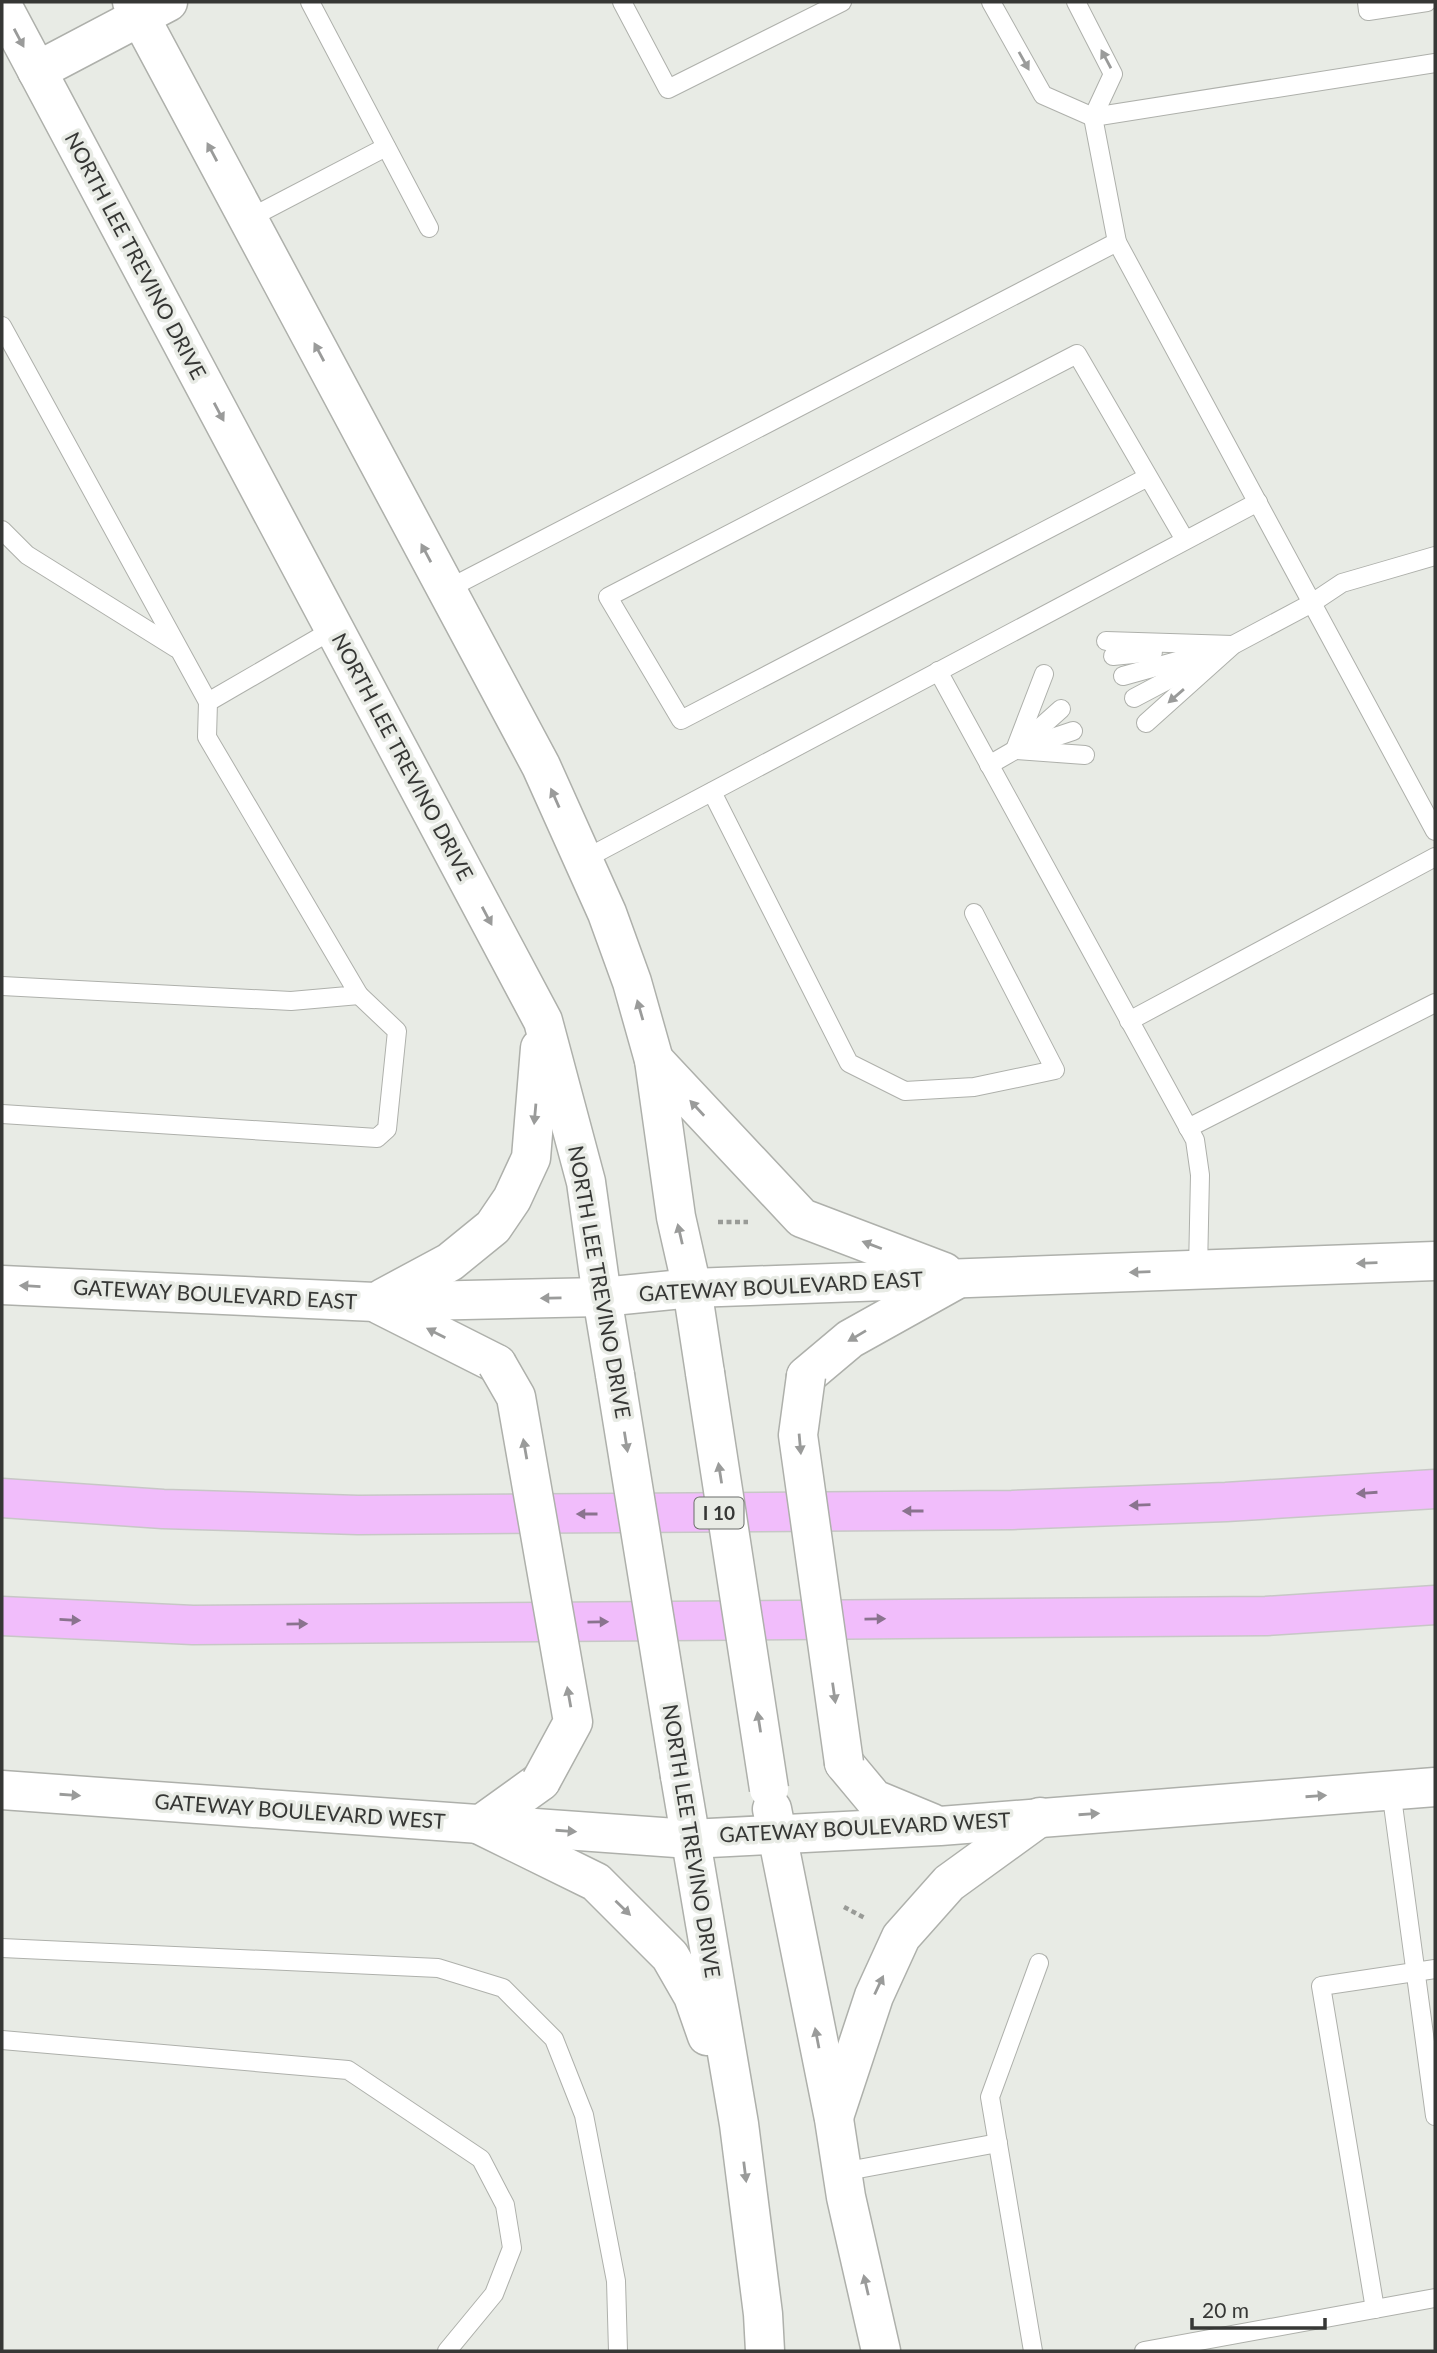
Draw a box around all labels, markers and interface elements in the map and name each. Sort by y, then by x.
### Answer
one-way arrow [14,28,25,48]
one-way arrow [1100,49,1111,69]
one-way arrow [1018,52,1030,71]
street label: NORTH LEE TREVINO DRIVE [60,127,212,383]
one-way arrow [206,142,218,162]
one-way arrow [313,343,325,362]
one-way arrow [212,403,224,423]
one-way arrow [421,543,432,563]
street label: NORTH LEE TREVINO DRIVE [327,628,479,884]
one-way arrow [1167,688,1185,704]
one-way arrow [549,788,561,808]
one-way arrow [481,906,492,926]
one-way arrow [634,999,645,1021]
one-way arrow [689,1099,705,1117]
one-way arrow [529,1103,540,1125]
street label: NORTH LEE TREVINO DRIVE [564,1143,637,1420]
one-way arrow [674,1223,685,1245]
one-way arrow [862,1240,883,1251]
one-way arrow [1356,1258,1378,1269]
street label: GATEWAY BOULEVARD EAST [638,1266,924,1305]
one-way arrow [1128,1266,1150,1277]
street label: GATEWAY BOULEVARD EAST [72,1274,358,1313]
one-way arrow [19,1280,41,1291]
one-way arrow [540,1292,562,1304]
one-way arrow [426,1327,446,1338]
one-way arrow [847,1329,866,1342]
one-way arrow [621,1431,632,1453]
one-way arrow [795,1433,806,1455]
one-way arrow [519,1438,530,1460]
one-way arrow [714,1462,725,1484]
one-way arrow [1356,1488,1378,1499]
road number: I 10 [694,1498,744,1528]
one-way arrow [1129,1500,1151,1511]
one-way arrow [901,1505,923,1517]
one-way arrow [576,1508,598,1519]
one-way arrow [864,1613,886,1625]
one-way arrow [59,1614,81,1625]
one-way arrow [588,1616,610,1627]
one-way arrow [287,1618,309,1630]
one-way arrow [829,1682,840,1704]
one-way arrow [563,1686,574,1708]
street label: NORTH LEE TREVINO DRIVE [659,1702,726,1979]
one-way arrow [753,1711,764,1733]
street label: GATEWAY BOULEVARD WEST [154,1788,447,1833]
one-way arrow [59,1790,81,1801]
one-way arrow [1305,1790,1327,1801]
street label: GATEWAY BOULEVARD WEST [719,1806,1012,1847]
one-way arrow [1078,1808,1100,1819]
one-way arrow [555,1825,577,1836]
one-way arrow [614,1900,631,1917]
one-way arrow [873,1975,885,1995]
one-way arrow [812,2027,823,2049]
one-way arrow [739,2161,750,2183]
one-way arrow [860,2274,871,2296]
scale bar [1192,2286,1325,2330]
text: 20 m [1202,2297,1249,2322]

